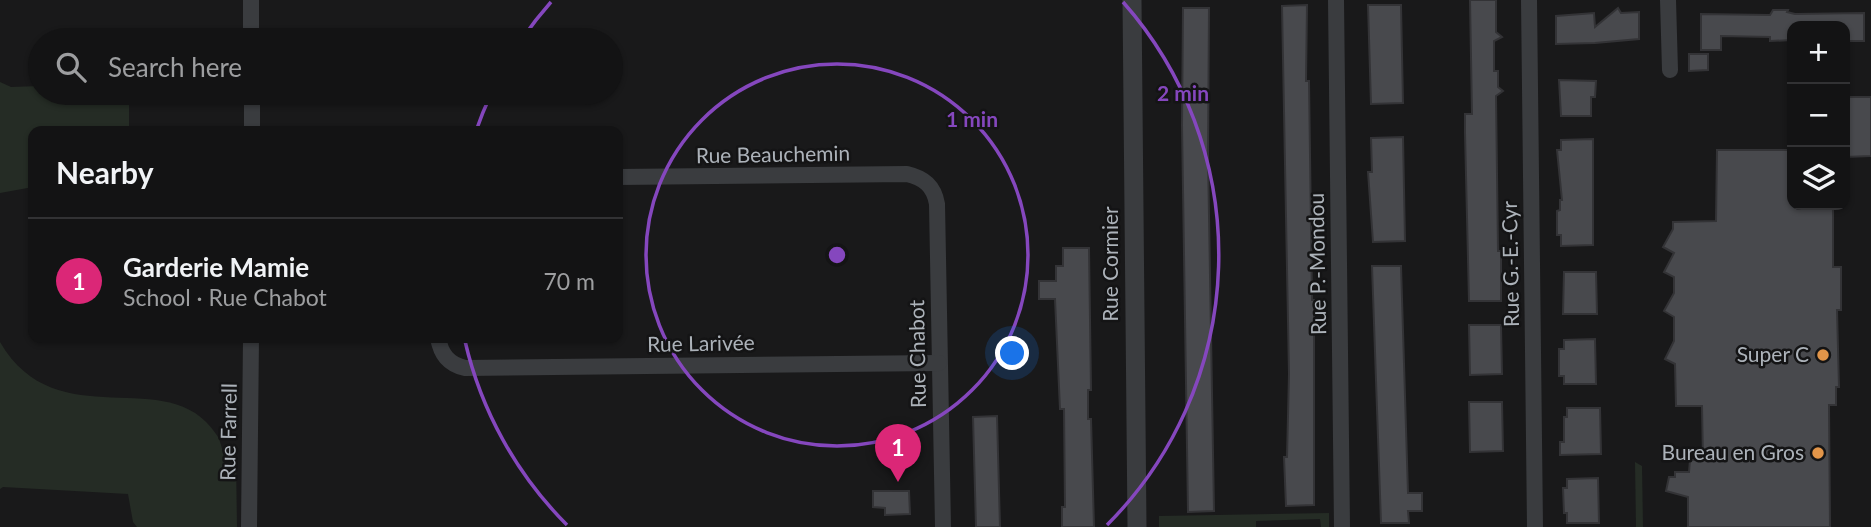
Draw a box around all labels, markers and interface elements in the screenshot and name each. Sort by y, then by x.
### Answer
map controls [1787,21,1850,210]
button: + [1787,21,1850,84]
search box [28,28,623,105]
icon: search [52,48,90,86]
text: Search here [108,51,242,83]
text: 2 min [1157,80,1209,105]
button: − [1787,84,1850,147]
text: 1 min [946,106,998,131]
street label: Rue Beauchemin [696,140,850,167]
button: layers [1787,147,1850,210]
text: Nearby [56,154,154,190]
street label: Rue P.-Mondou [1303,193,1330,335]
street label: Rue G.-E.-Cyr [1496,200,1523,327]
street label: Rue Cormier [1097,206,1122,322]
centre of rings [825,243,849,267]
text: Garderie Mamie [123,251,309,283]
text: 1 [72,267,86,295]
text: 70 m [544,267,595,295]
text: School · Rue Chabot [123,283,327,311]
street label: Rue Chabot [903,299,930,408]
street label: Rue Larivée [647,329,755,356]
your location [995,336,1029,370]
place label: Super C [1737,341,1809,366]
marker: Super C [1815,347,1831,363]
street label: Rue Farrell [214,383,241,481]
pin: 1 [875,424,921,482]
place label: Bureau en Gros [1662,439,1804,464]
marker: Bureau en Gros [1810,445,1826,461]

